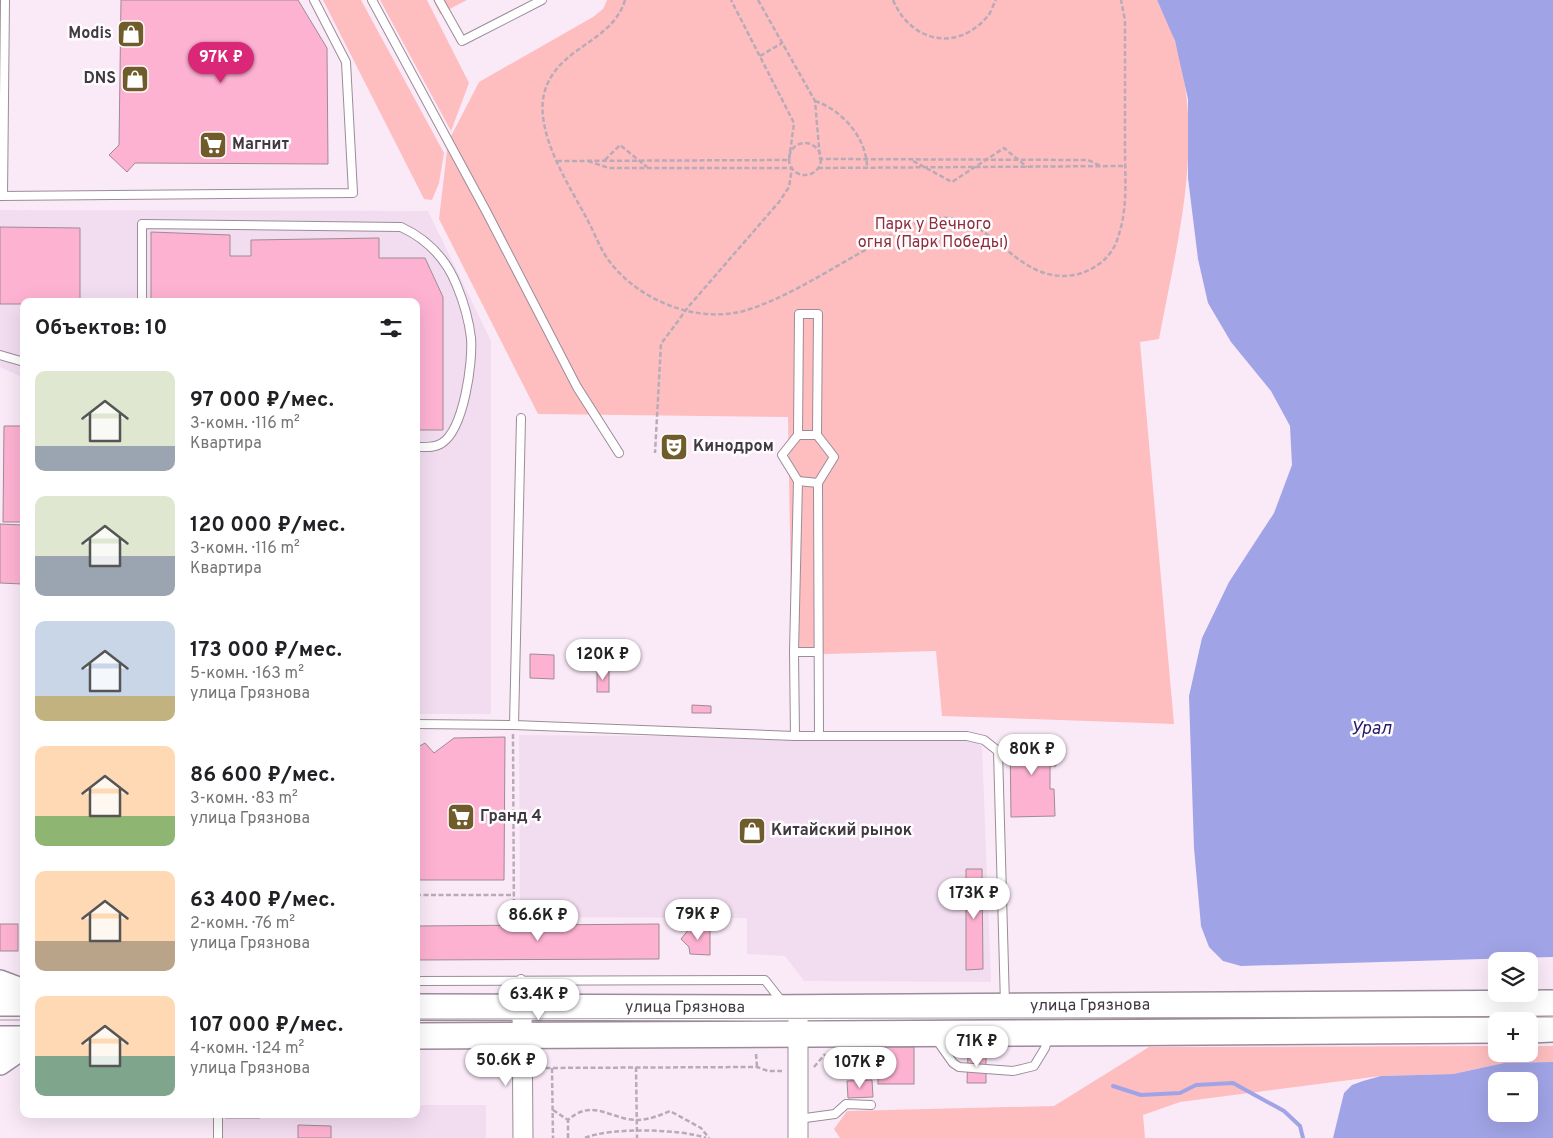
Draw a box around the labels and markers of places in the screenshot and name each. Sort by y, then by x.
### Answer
shop icon: Modis [116,19,146,49]
place label: Modis [68,24,112,44]
pin: 97K ₽ [186,42,256,84]
shop icon: DNS [120,64,150,94]
place label: DNS [83,69,116,89]
supermarket icon: Магнит [198,130,228,160]
place label: Магнит [232,135,289,155]
theatre icon: Кинодром [659,432,689,462]
place label: Кинодром [693,437,774,457]
pin: 120K ₽ [562,638,644,681]
pin: 80K ₽ [997,734,1067,776]
supermarket icon: Гранд 4 [446,802,476,832]
place label: Гранд 4 [480,807,542,827]
shop icon: Китайский рынок [737,816,767,846]
place label: Китайский рынок [771,821,912,841]
pin: 173K ₽ [933,878,1015,920]
pin: 79K ₽ [663,898,733,941]
pin: 86.6K ₽ [492,900,584,942]
pin: 63.4K ₽ [493,978,585,1021]
pin: 71K ₽ [942,1026,1012,1068]
pin: 50.6K ₽ [460,1044,552,1087]
pin: 107K ₽ [819,1046,901,1089]

